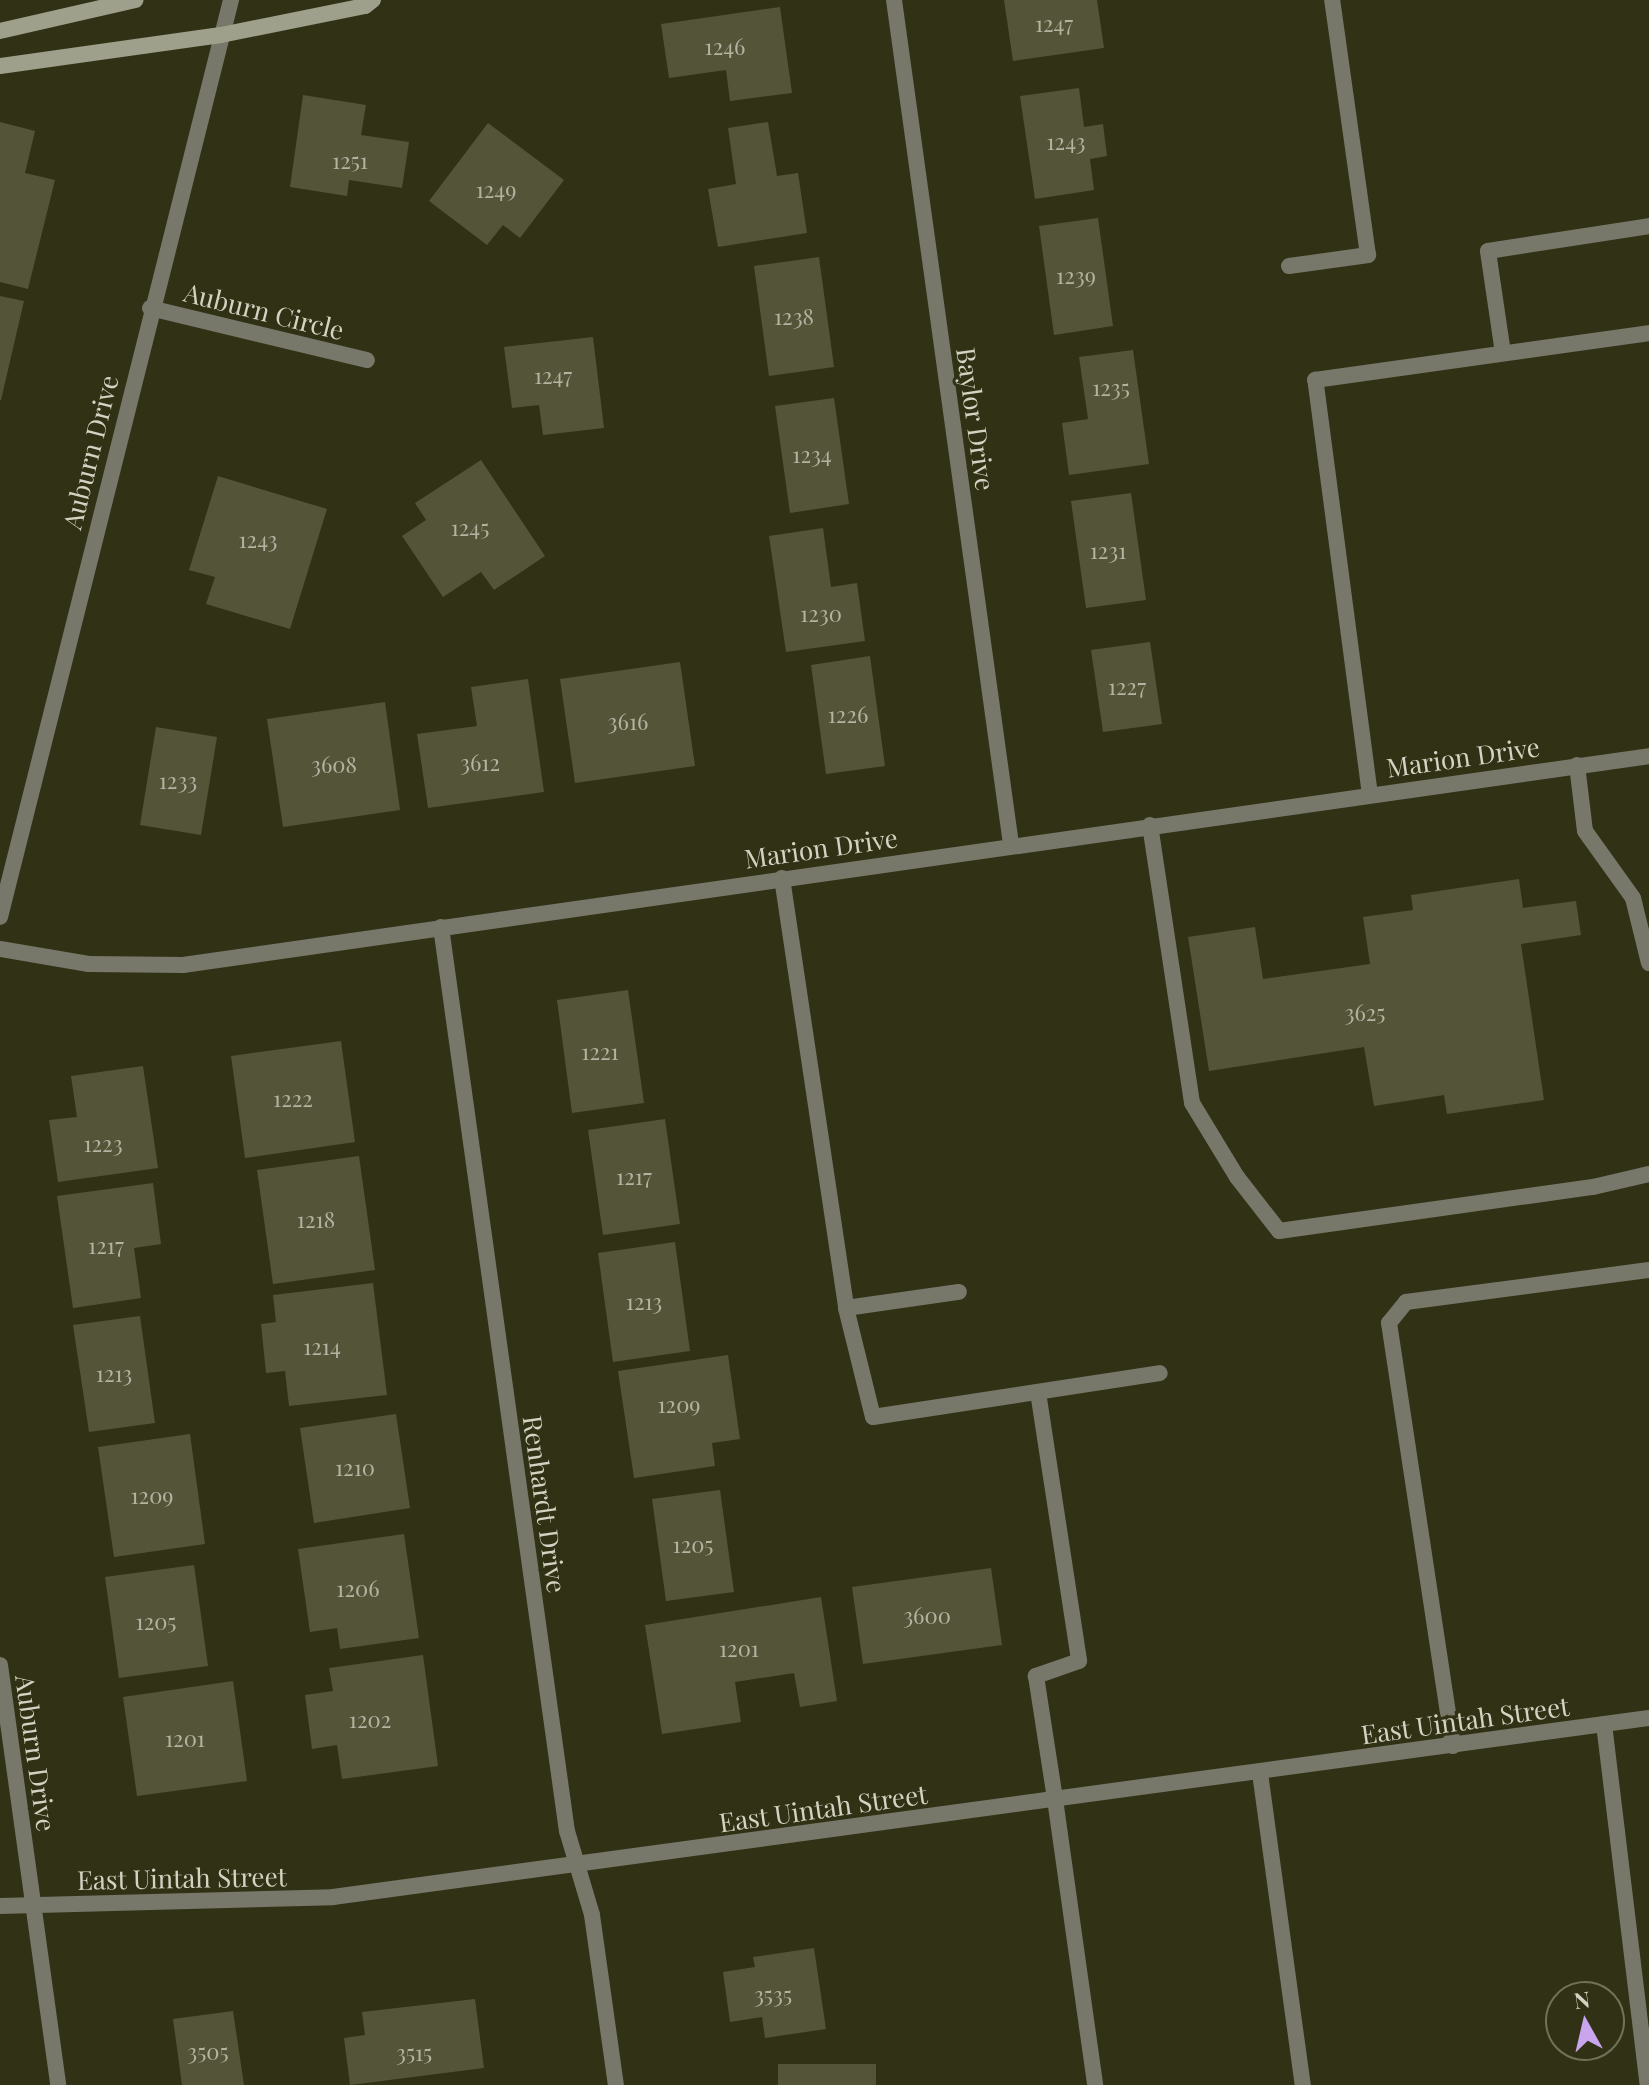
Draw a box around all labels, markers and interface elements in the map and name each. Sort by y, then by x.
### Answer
house number: 1247 [1035,11,1073,37]
house number: 1246 [705,34,745,60]
house number: 1243 [1046,129,1086,155]
house number: 1251 [332,148,368,174]
house number: 1249 [476,177,516,203]
house number: 1239 [1056,263,1096,289]
street label: Auburn Circle [181,276,347,346]
house number: 1238 [774,304,814,330]
street label: Baylor Drive [950,345,1002,493]
house number: 1247 [534,363,572,389]
street label: Auburn Drive [56,372,124,532]
house number: 1235 [1092,375,1130,401]
house number: 1234 [792,442,832,468]
house number: 1245 [451,515,489,541]
house number: 1243 [238,527,278,553]
house number: 1231 [1090,538,1126,564]
house number: 1230 [800,601,842,627]
house number: 1227 [1108,674,1146,700]
house number: 1226 [828,702,868,728]
house number: 3616 [608,709,648,735]
street label: Marion Drive [1384,731,1542,783]
house number: 3612 [460,750,500,776]
house number: 3608 [311,752,357,778]
house number: 1233 [159,768,197,794]
street label: Marion Drive [742,822,900,874]
house number: 3625 [1345,1000,1385,1026]
house number: 1221 [581,1039,619,1065]
house number: 1222 [273,1086,313,1112]
house number: 1223 [83,1131,123,1157]
house number: 1217 [616,1164,652,1190]
house number: 1218 [297,1207,335,1233]
house number: 1217 [88,1233,124,1259]
house number: 1213 [626,1289,662,1315]
house number: 1214 [303,1334,341,1360]
house number: 1213 [96,1361,132,1387]
house number: 1209 [657,1392,701,1418]
street label: Renhardt Drive [517,1413,573,1595]
house number: 1210 [335,1455,375,1481]
house number: 1209 [130,1483,174,1509]
house number: 1205 [672,1532,714,1558]
house number: 1206 [336,1576,380,1602]
house number: 3600 [903,1603,951,1629]
house number: 1205 [135,1609,177,1635]
house number: 1201 [719,1636,759,1662]
street label: Auburn Drive [10,1673,62,1833]
street label: East Uintah Street [1359,1690,1571,1750]
house number: 1202 [349,1707,391,1733]
house number: 1201 [165,1726,205,1752]
street label: East Uintah Street [717,1778,929,1838]
street label: East Uintah Street [77,1861,287,1895]
north arrow [1545,1981,1625,2061]
house number: 3535 [754,1982,792,2008]
text: N [1572,1983,1592,2015]
house number: 3505 [187,2039,229,2065]
house number: 3515 [396,2040,432,2066]

